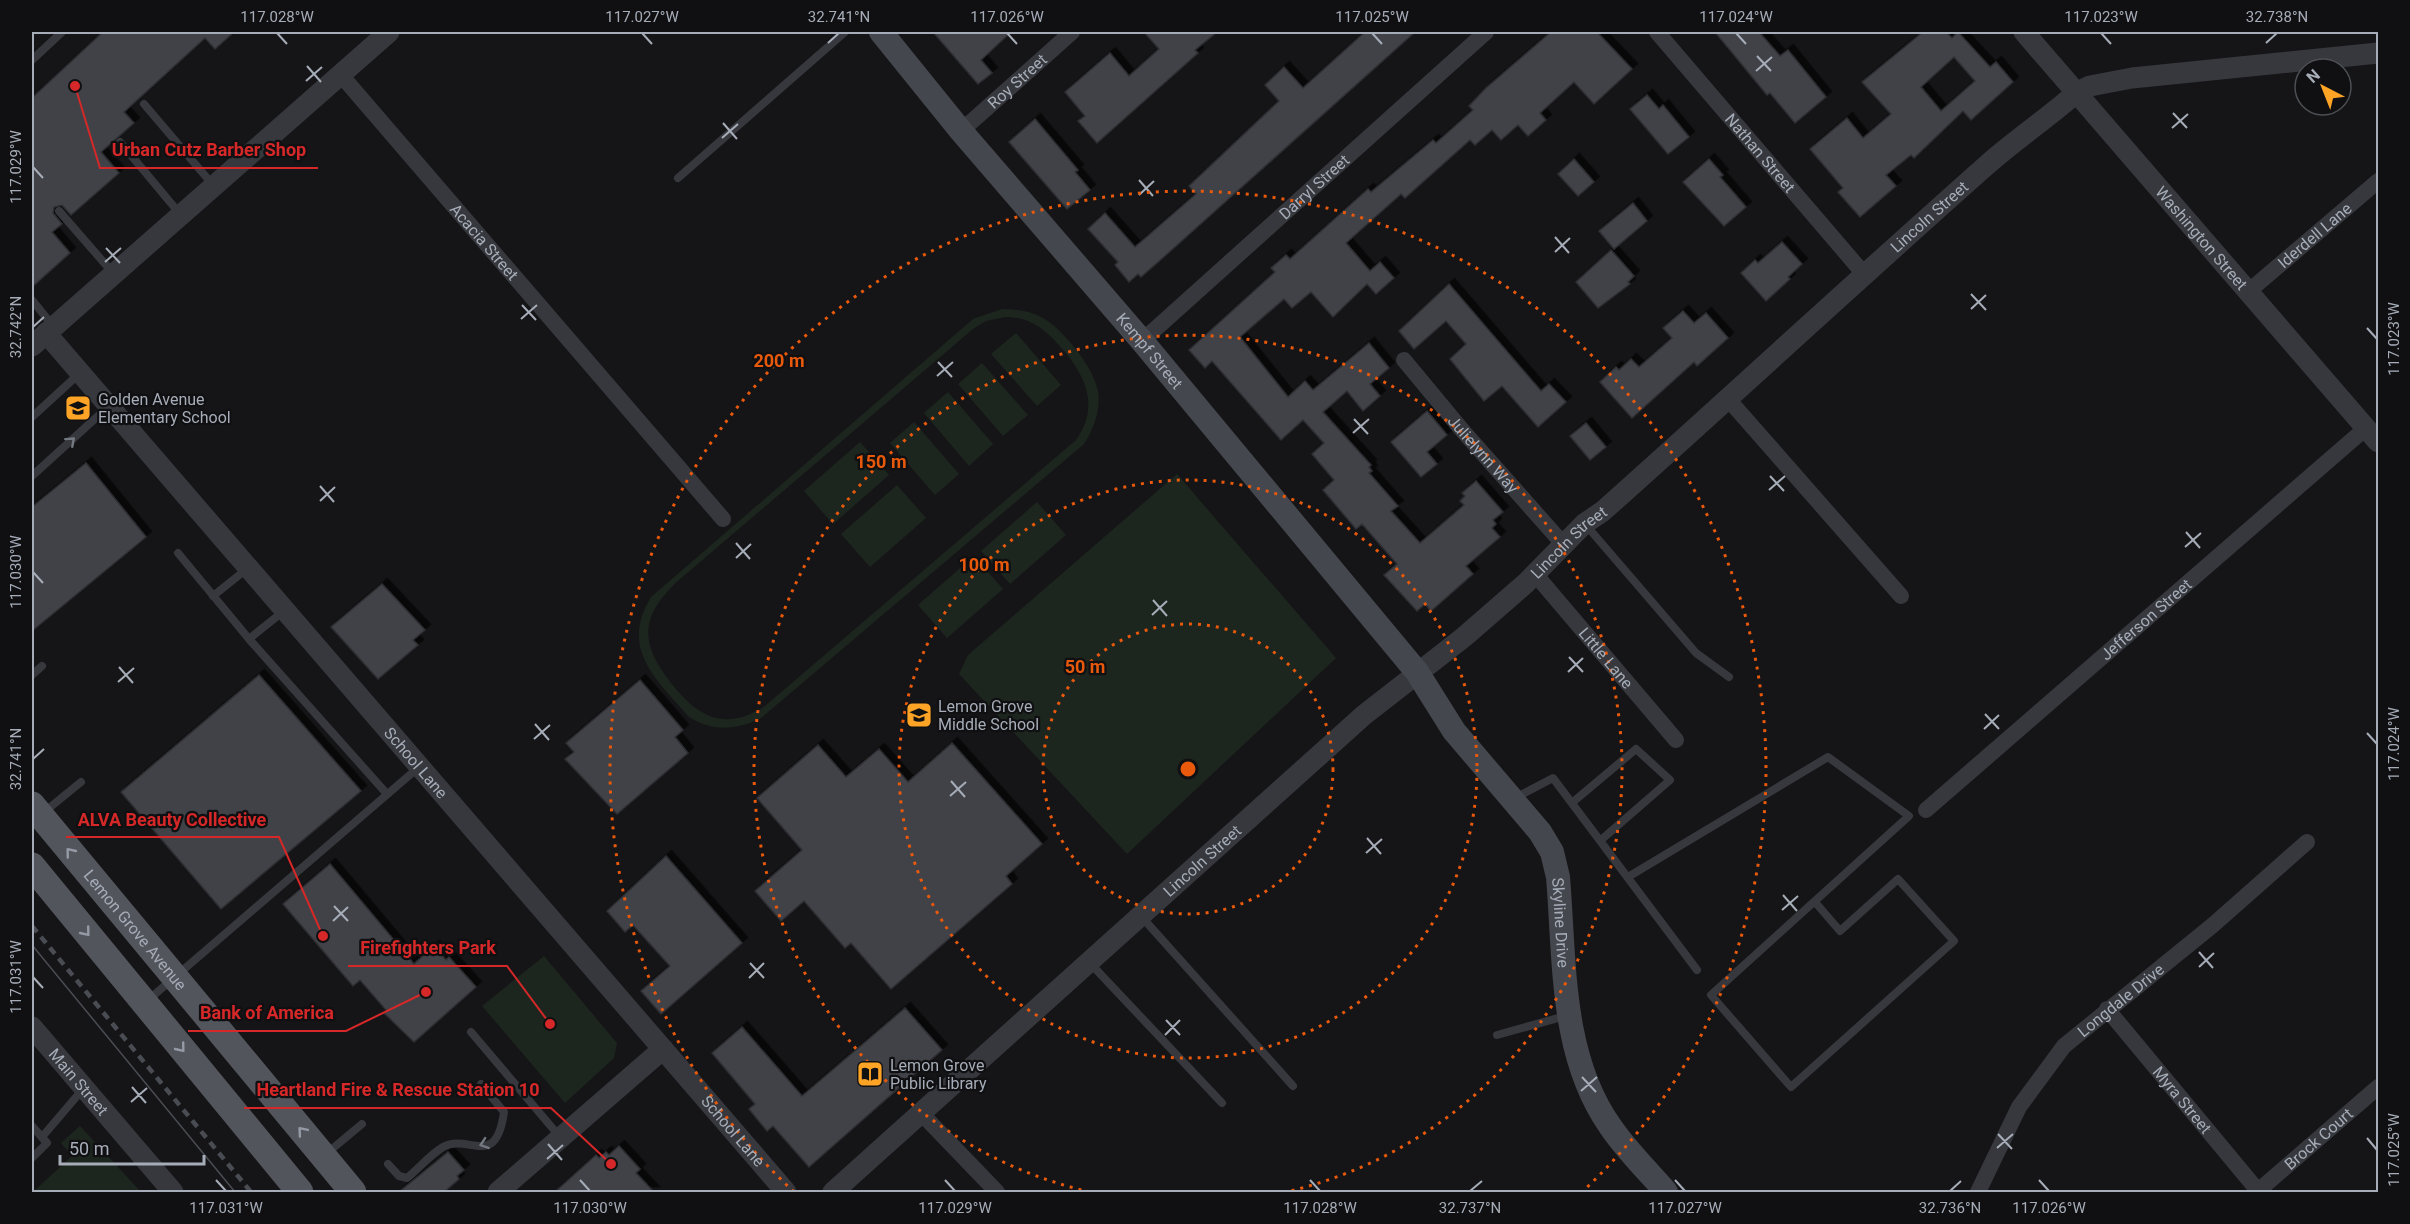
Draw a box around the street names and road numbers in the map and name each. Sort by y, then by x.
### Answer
street label: Roy Street [984,50,1051,113]
street label: Nathan Street [1721,110,1799,197]
street label: Darryl Street [1275,151,1353,223]
street label: Lincoln Street [1887,177,1972,257]
street label: Washington Street [2151,183,2251,294]
street label: Iderdell Lane [2274,199,2356,272]
street label: Acacia Street [446,200,522,284]
street label: Kempf Street [1112,309,1187,393]
street label: Julielynn Way [1444,412,1523,497]
street label: Lincoln Street [1527,502,1611,583]
street label: Jefferson Street [2097,575,2196,664]
street label: Little Lane [1575,624,1637,693]
street label: School Lane [380,724,451,802]
street label: Lincoln Street [1160,821,1245,901]
street label: Lemon Grove Avenue [80,866,190,994]
street label: Skyline Drive [1548,877,1573,968]
street label: Longdale Drive [2074,960,2168,1041]
street label: Main Street [45,1045,112,1119]
street label: Myra Street [2149,1063,2215,1138]
street label: School Lane [697,1092,769,1170]
street label: Brock Court [2281,1104,2357,1174]

